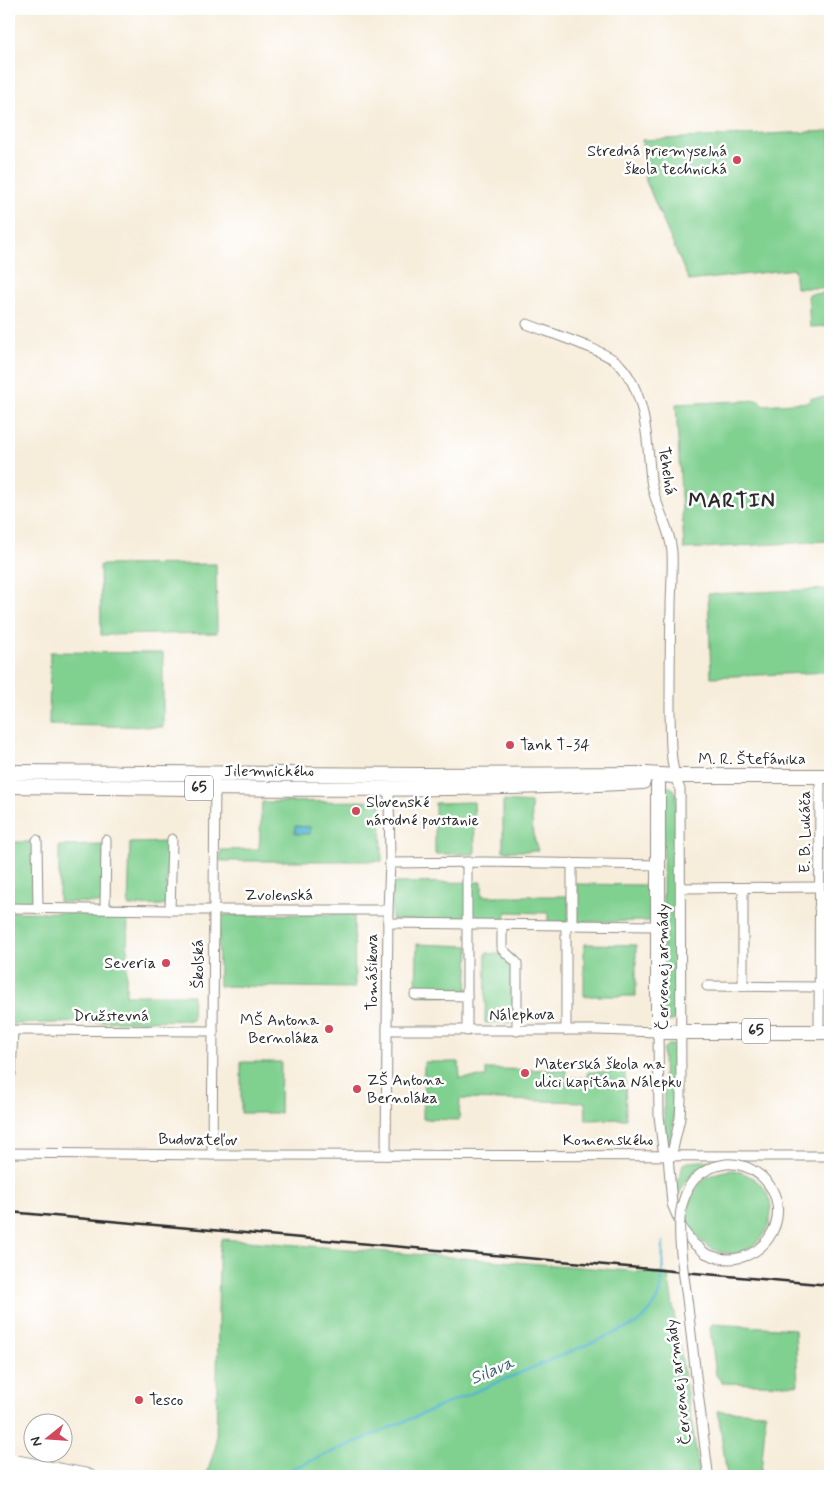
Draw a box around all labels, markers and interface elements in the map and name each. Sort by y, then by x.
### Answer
place label: Stredná priemyselná škola technická [587,141,727,180]
marker: Stredná priemyselná škola technická [731,154,743,166]
street label: Tehelná [653,445,681,497]
district label: MARTIN [688,487,776,515]
place label: Tank T-34 [520,735,590,756]
marker: Tank T-34 [504,739,516,751]
street label: M. R. Štefánika [698,749,806,770]
street label: Jilemnického [224,761,314,782]
road number: 65 [185,776,213,800]
street label: E. B. Lukáča [795,791,816,873]
place label: Slovenské národné povstanie [366,792,479,831]
marker: Slovenské národné povstanie [350,805,362,817]
street label: Zvolenská [245,885,313,906]
street label: Červenej armády [653,904,674,1030]
street label: Tomášikova [362,933,383,1011]
street label: Školská [188,939,209,989]
place label: Severia [104,953,156,974]
marker: Severia [160,957,172,969]
street label: Nálepkova [489,1004,555,1026]
street label: Družstevná [73,1006,149,1027]
place label: MŠ Antona Bernoláka [240,1010,319,1049]
road number: 65 [742,1018,770,1044]
marker: MŠ Antona Bernoláka [323,1023,335,1035]
place label: Materská škola na ulici kapitána Nálepku [535,1054,681,1093]
marker: Materská škola na ulici kapitána Nálepku [519,1067,531,1079]
place label: ZŠ Antona Bernoláka [367,1070,445,1109]
marker: ZŠ Antona Bernoláka [351,1083,363,1095]
street label: Budovateľov [158,1129,238,1151]
street label: Komenského [563,1130,653,1151]
street label: Červenej armády [661,1318,697,1446]
water label: Silava [466,1351,519,1391]
place label: Tesco [149,1390,183,1411]
marker: Tesco [133,1394,145,1406]
north arrow [22,1412,72,1462]
text: N [27,1434,46,1449]

